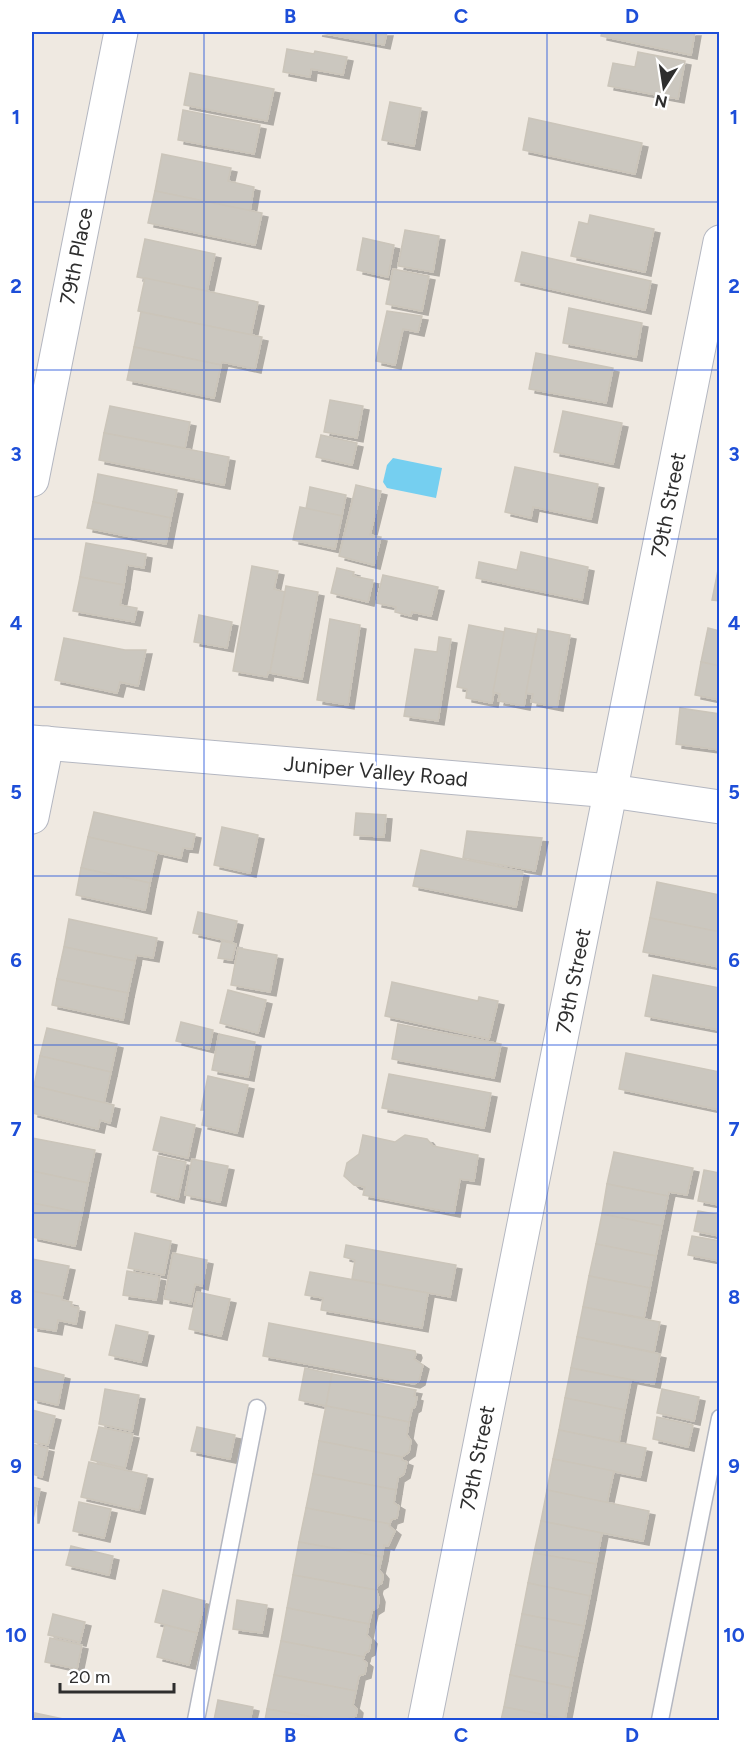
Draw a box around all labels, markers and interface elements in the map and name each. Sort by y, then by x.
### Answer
text: A [112,4,127,28]
text: B [284,4,296,28]
text: C [454,4,468,28]
text: D [625,4,639,28]
north arrow [634,57,694,117]
text: N [653,91,669,112]
text: 1 [12,105,20,129]
text: 1 [730,105,738,129]
street label: 79th Place [54,205,98,307]
text: 2 [10,274,22,298]
text: 2 [728,274,740,298]
text: 3 [10,442,22,466]
text: 3 [728,442,740,466]
street label: 79th Street [646,450,690,560]
text: 4 [10,611,23,635]
text: 4 [728,611,741,635]
street label: Juniper Valley Road [283,750,469,792]
text: 5 [10,780,22,804]
text: 5 [728,780,740,804]
street label: 79th Street [551,926,595,1036]
text: 6 [10,948,22,972]
text: 6 [728,948,740,972]
text: 7 [10,1117,22,1141]
text: 7 [728,1117,740,1141]
text: 8 [10,1285,22,1309]
text: 8 [728,1285,740,1309]
street label: 79th Street [455,1403,499,1513]
text: 9 [10,1454,22,1478]
text: 9 [728,1454,740,1478]
text: 10 [5,1623,27,1647]
text: 10 [723,1623,745,1647]
scale bar [60,1656,174,1694]
text: 20 m [69,1666,110,1688]
text: A [112,1723,127,1747]
text: B [284,1723,296,1747]
text: C [454,1723,468,1747]
text: D [625,1723,639,1747]

